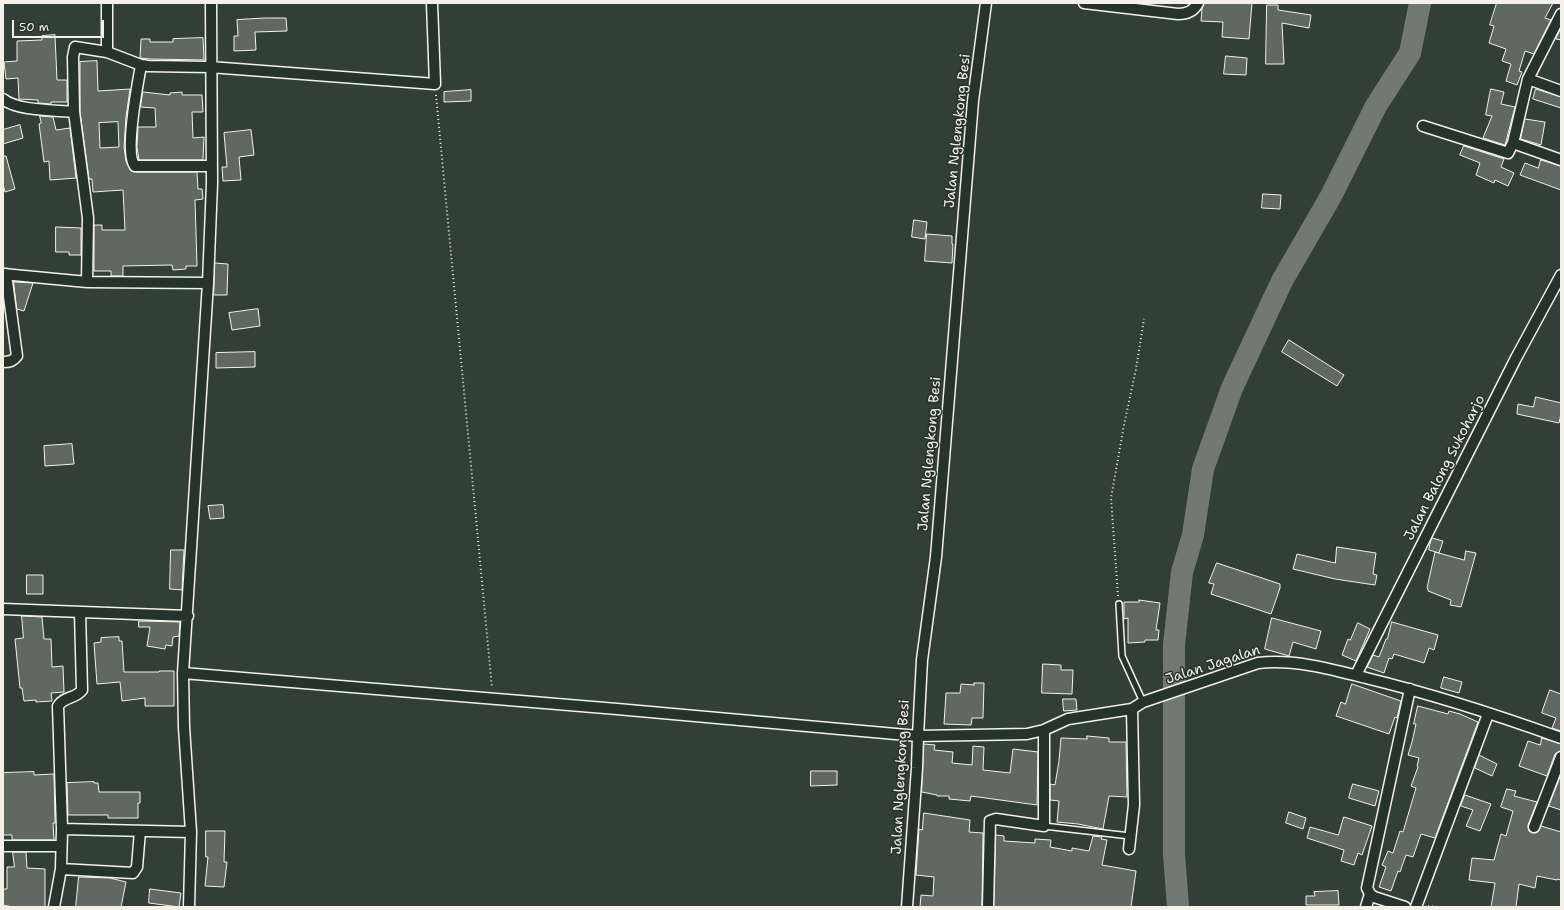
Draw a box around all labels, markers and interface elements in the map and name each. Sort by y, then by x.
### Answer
scale bar [14,12,106,38]
text: 50 m [19,19,49,35]
street label: Jalan Nglengkong Besi [942,53,974,209]
street label: Jalan Nglengkong Besi [915,376,945,532]
street label: Jalan Balong Sukoharjo [1401,393,1489,543]
street label: Jalan Jagalan [1164,642,1262,688]
street label: Jalan Nglengkong Besi [889,699,913,855]

